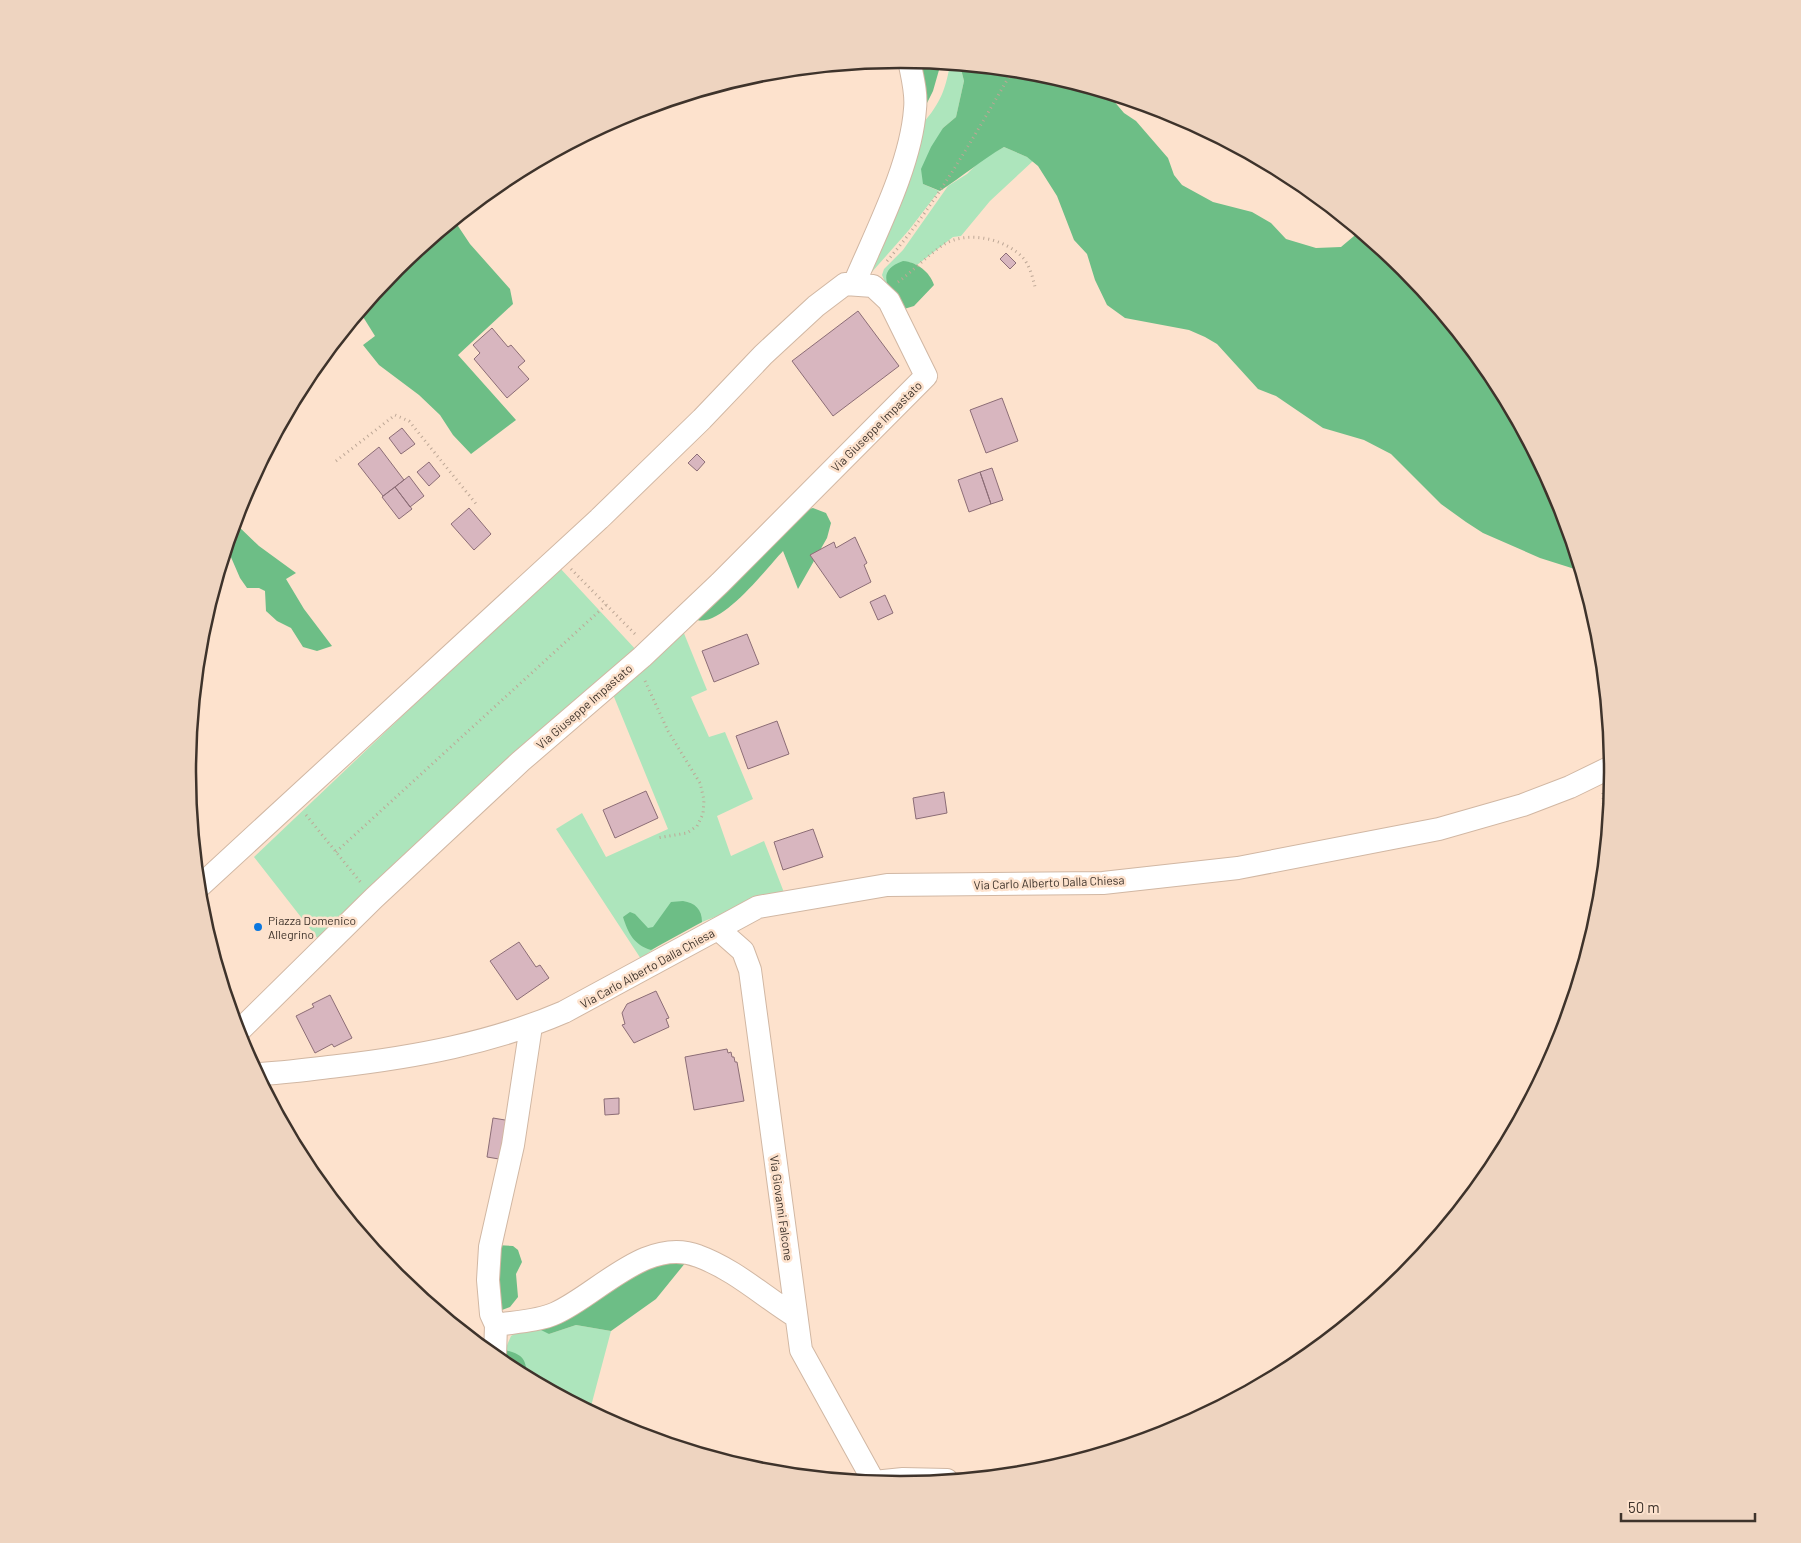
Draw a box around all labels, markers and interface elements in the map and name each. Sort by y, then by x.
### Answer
street label: Via Giuseppe Impastato [828,378,924,474]
street label: Via Giuseppe Impastato [533,661,635,751]
street label: Via Carlo Alberto Dalla Chiesa [973,872,1125,892]
place label: Piazza Domenico Allegrino [268,913,356,941]
marker: Piazza Domenico Allegrino [252,921,264,933]
street label: Via Carlo Alberto Dalla Chiesa [577,925,717,1011]
street label: Via Giovanni Falcone [768,1154,796,1262]
scale bar [1621,1490,1755,1522]
text: 50 m [1628,1498,1660,1516]

